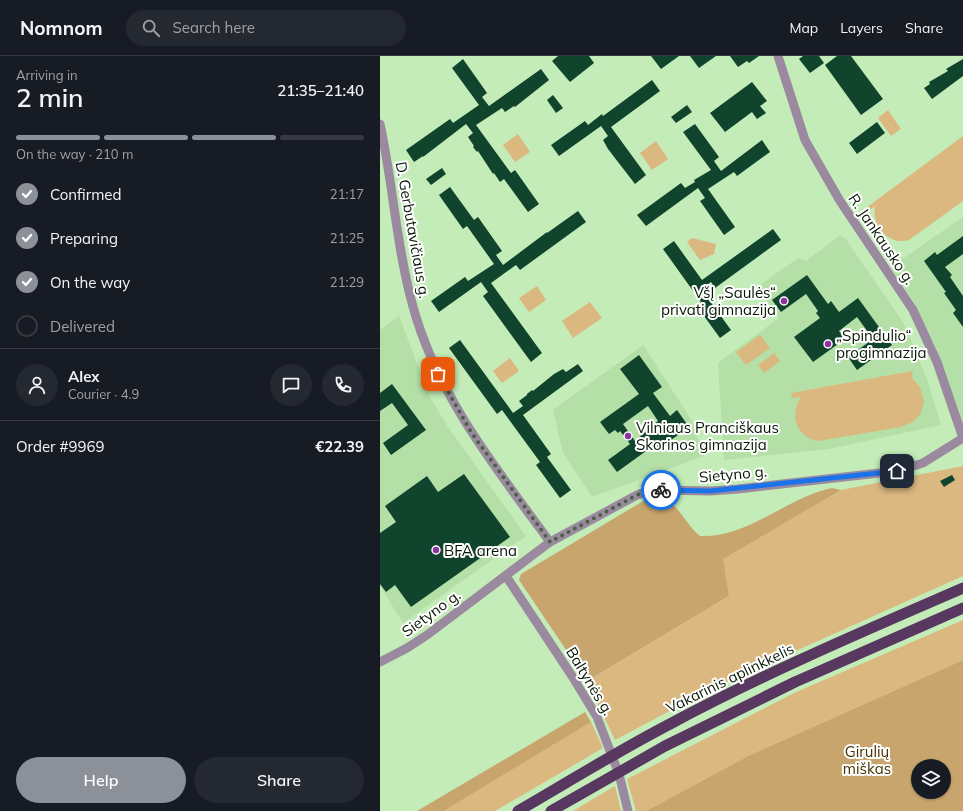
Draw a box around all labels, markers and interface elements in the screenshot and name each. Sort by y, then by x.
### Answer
search box [126,10,406,46]
text: Nomnom [20,16,102,40]
icon: search [140,17,162,39]
text: Search here [172,18,255,37]
text: Map [789,19,818,37]
text: Layers [840,19,883,37]
text: Share [905,19,943,37]
text: Arriving in [16,67,78,83]
text: 2 min [16,81,84,114]
text: 21:35–21:40 [277,81,364,100]
text: On the way · 210 m [16,146,133,162]
street label: D. Gerbutavičiaus g. [392,160,434,300]
icon: check [16,183,38,205]
text: Confirmed [50,185,121,204]
text: 21:17 [330,186,364,202]
street label: R. Jankausko g. [845,190,919,288]
icon: check [16,227,38,249]
text: Preparing [50,229,118,248]
text: 21:25 [330,230,364,246]
icon: check [16,271,38,293]
text: On the way [50,273,130,292]
text: 21:29 [330,274,364,290]
place label: VšĮ „Saulės“ privati gimnazija [661,283,776,319]
marker: VšĮ „Saulės“ privati gimnazija [779,296,789,306]
text: Delivered [50,317,115,336]
place label: „Spindulio“ progimnazija [836,326,926,362]
marker: „Spindulio“ progimnazija [823,339,833,349]
pin [421,357,455,391]
icon: bag [427,363,449,385]
button: person [16,364,58,406]
button: chat [270,364,312,406]
button: phone [322,364,364,406]
text: Alex [68,367,100,386]
text: Courier · 4.9 [68,386,139,402]
place label: Vilniaus Pranciškaus Skorinos gimnazija [636,418,779,454]
marker: Vilniaus Pranciškaus Skorinos gimnazija [623,431,633,441]
text: Order #9969 [16,437,104,456]
text: €22.39 [315,437,364,456]
pin [880,454,914,488]
icon: home [886,460,908,482]
street label: Sietyno g. [698,462,768,486]
courier [641,470,681,510]
icon: bike [650,479,672,501]
place label: BFA arena [444,541,517,560]
marker: BFA arena [431,545,441,555]
street label: Sietyno g. [398,585,464,641]
street label: Vakarinis aplinkkelis [663,639,797,717]
street label: Baltynės g. [562,643,618,719]
park label: Girulių miškas [843,742,891,778]
button: Help [16,757,186,803]
button: Share [194,757,364,803]
map controls [911,759,951,799]
button: layers [911,759,951,799]

